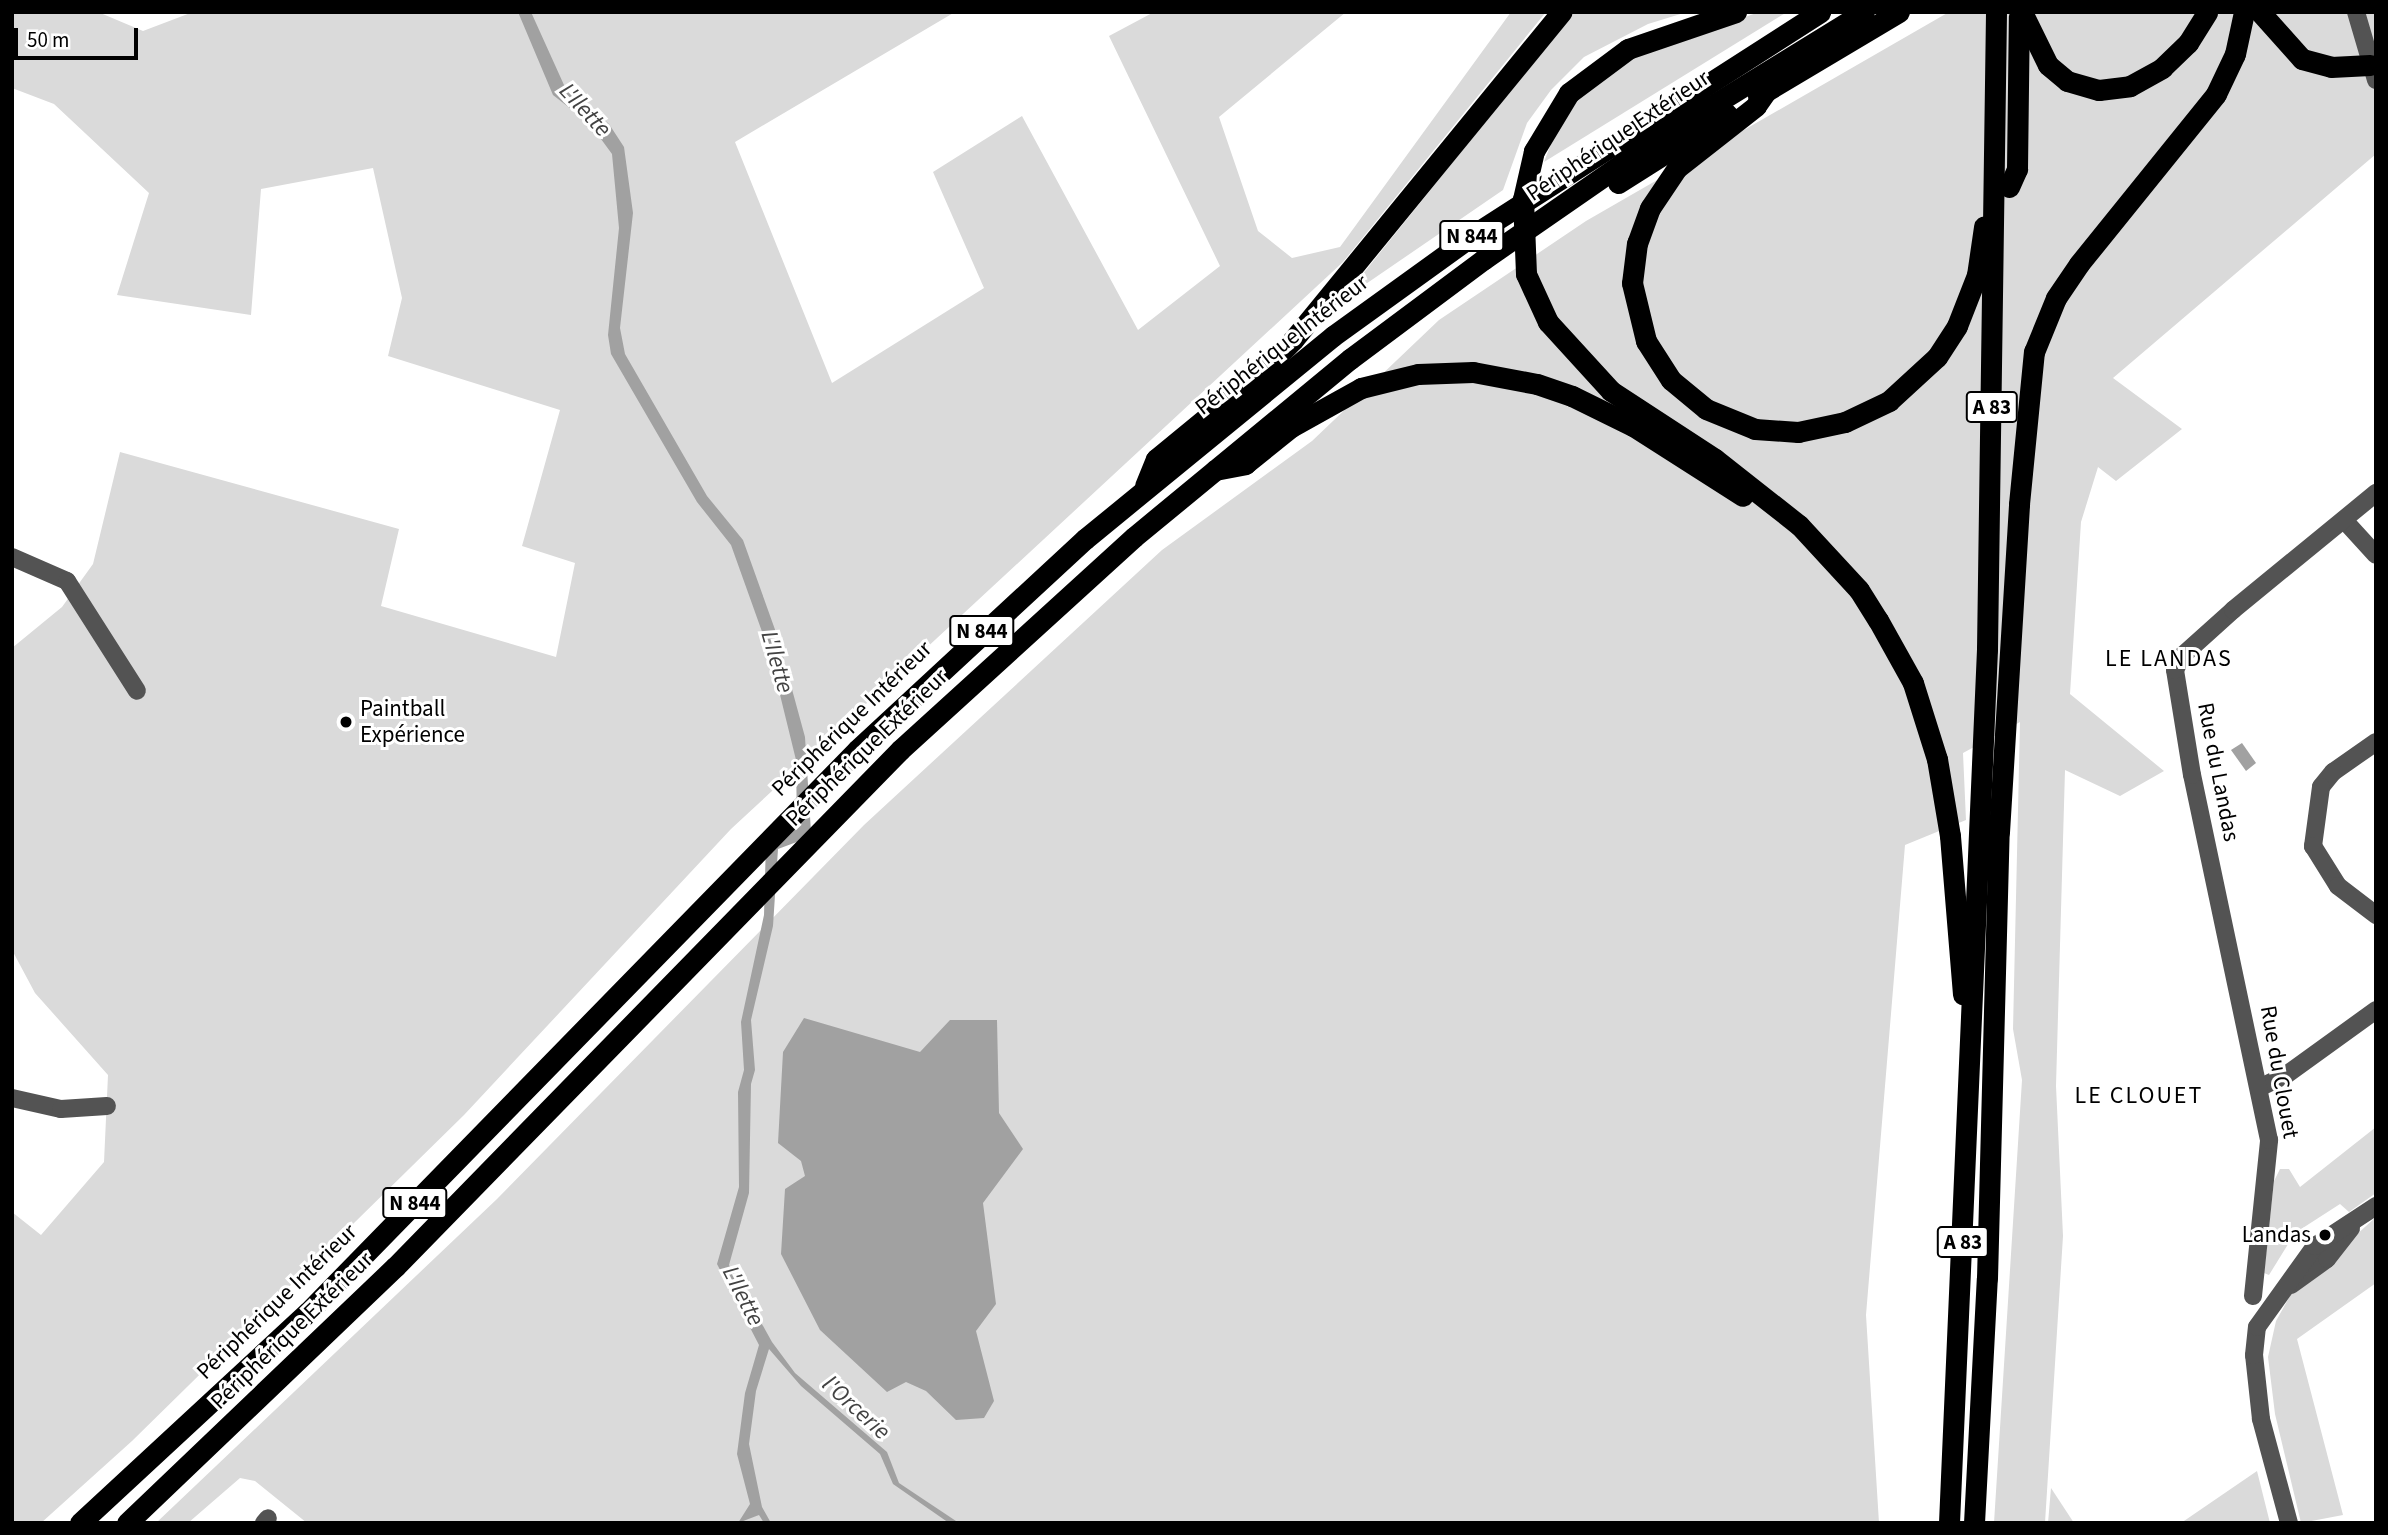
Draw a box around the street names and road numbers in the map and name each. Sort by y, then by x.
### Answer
street label: Périphérique Extérieur [1521,65,1715,207]
road number: N 844 [1439,218,1505,254]
street label: Périphérique Intérieur [1190,269,1374,421]
road number: A 83 [1966,390,2018,424]
road number: N 844 [949,614,1015,648]
street label: Périphérique Intérieur [766,635,938,803]
street label: Périphérique Extérieur [780,664,954,832]
street label: Rue du Landas [2191,700,2245,844]
street label: Rue du Clouet [2254,1003,2304,1141]
road number: N 844 [382,1186,448,1220]
street label: Périphérique Intérieur [191,1218,363,1386]
road number: A 83 [1937,1224,1989,1260]
street label: Périphérique Extérieur [205,1247,379,1415]

